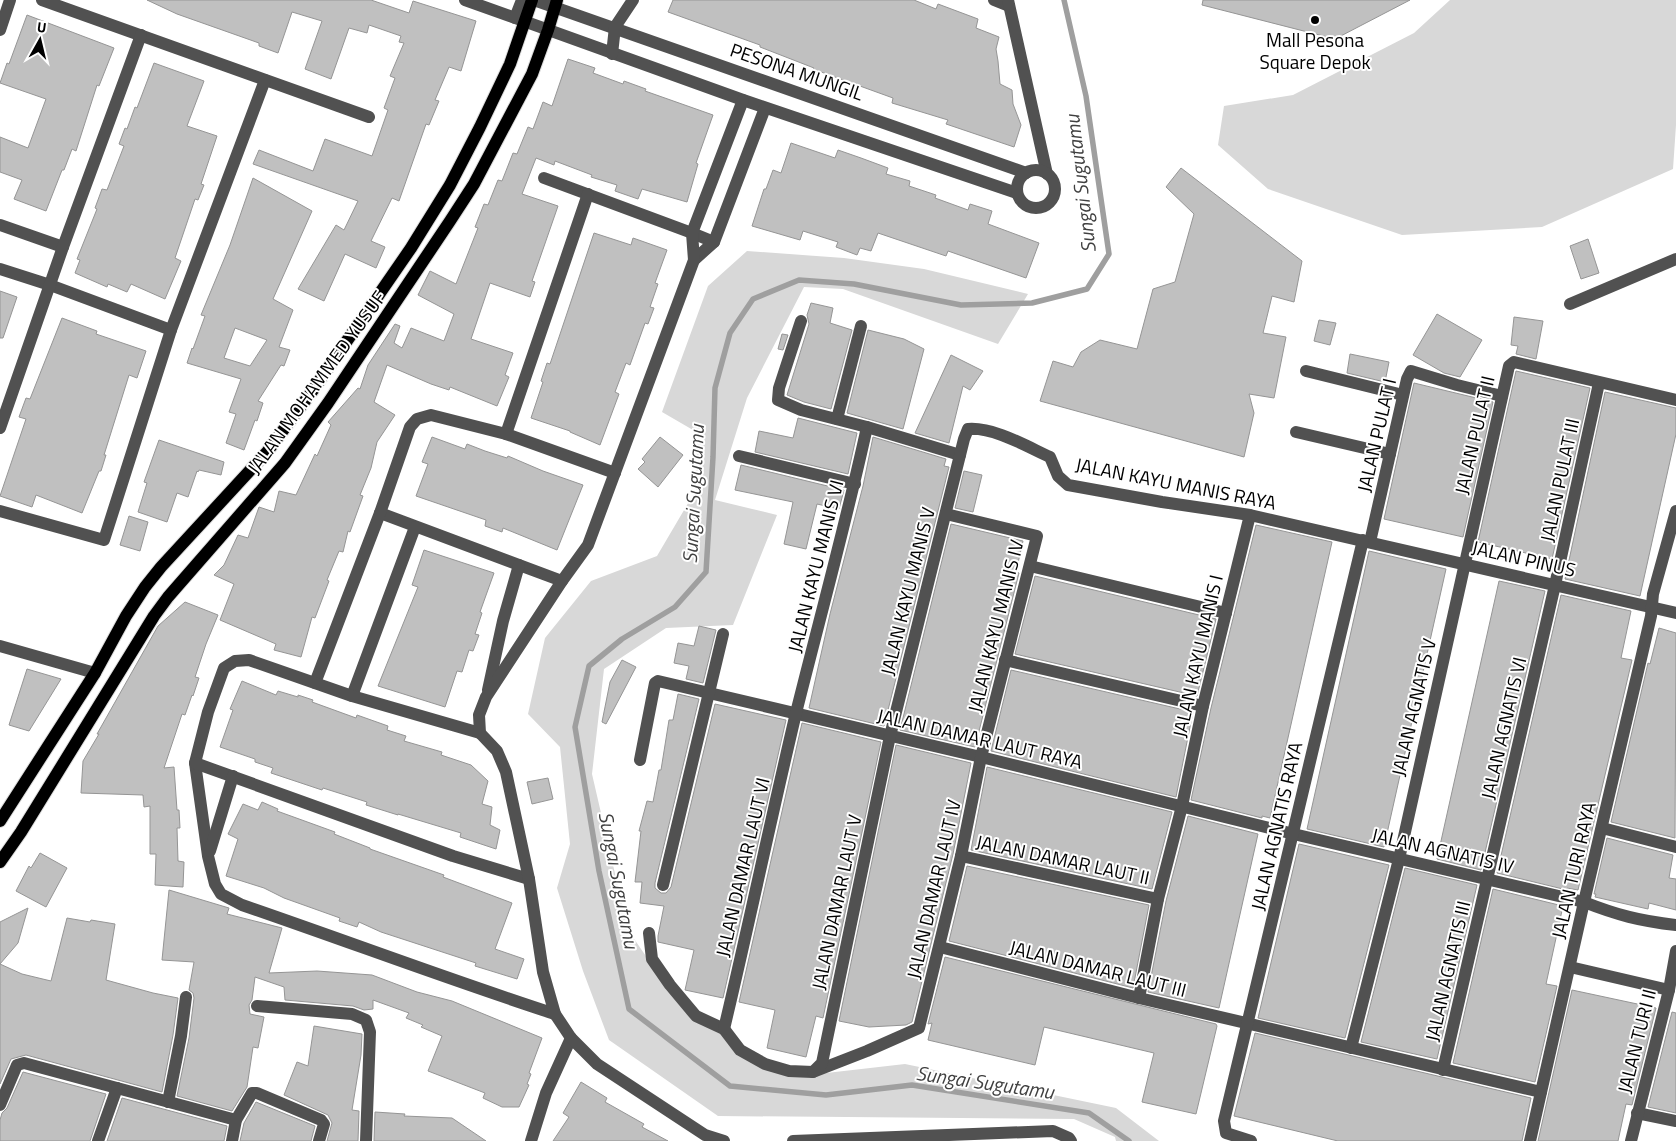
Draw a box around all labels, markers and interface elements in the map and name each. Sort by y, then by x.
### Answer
marker: Mall Pesona Square Depok [1309,14,1321,26]
north arrow [15,15,65,65]
text: U [36,16,48,38]
place label: Mall Pesona Square Depok [1259,25,1371,76]
street label: PESONA MUNGIL [726,35,868,107]
water label: Sungai Sugutamu [1056,112,1104,255]
street label: JALAN MOHAMMED YUSUF [239,284,393,480]
street label: JALAN PULAT II [1446,373,1502,497]
street label: JALAN PULAT I [1349,375,1403,495]
street label: JALAN PULAT III [1532,416,1586,544]
water label: Sungai Sugutamu [674,423,712,564]
street label: JALAN KAYU MANIS RAYA [1073,449,1279,517]
street label: JALAN KAYU MANIS VI [780,477,850,655]
street label: JALAN KAYU MANIS V [872,504,942,678]
street label: JALAN PINUS [1469,532,1579,584]
street label: JALAN KAYU MANIS IV [960,537,1030,715]
street label: JALAN KAYU MANIS I [1164,572,1230,740]
street label: JALAN AGNATIS V [1383,635,1443,779]
street label: JALAN AGNATIS VI [1473,654,1533,802]
street label: JALAN DAMAR LAUT RAYA [874,700,1086,776]
street label: JALAN AGNATIS RAYA [1243,739,1309,913]
street label: JALAN DAMAR LAUT VI [707,774,777,960]
street label: JALAN DAMAR LAUT IV [898,796,968,982]
street label: JALAN TURI RAYA [1543,799,1603,941]
water label: Sungai Sugutamu [591,809,648,952]
street label: JALAN DAMAR LAUT V [803,812,869,992]
street label: JALAN AGNATIS IV [1369,820,1517,880]
street label: JALAN DAMAR LAUT II [974,826,1152,892]
street label: JALAN AGNATIS III [1417,898,1477,1044]
street label: JALAN DAMAR LAUT III [1006,932,1190,1004]
street label: JALAN TURI II [1609,986,1663,1096]
water label: Sungai Sugutamu [914,1057,1057,1107]

